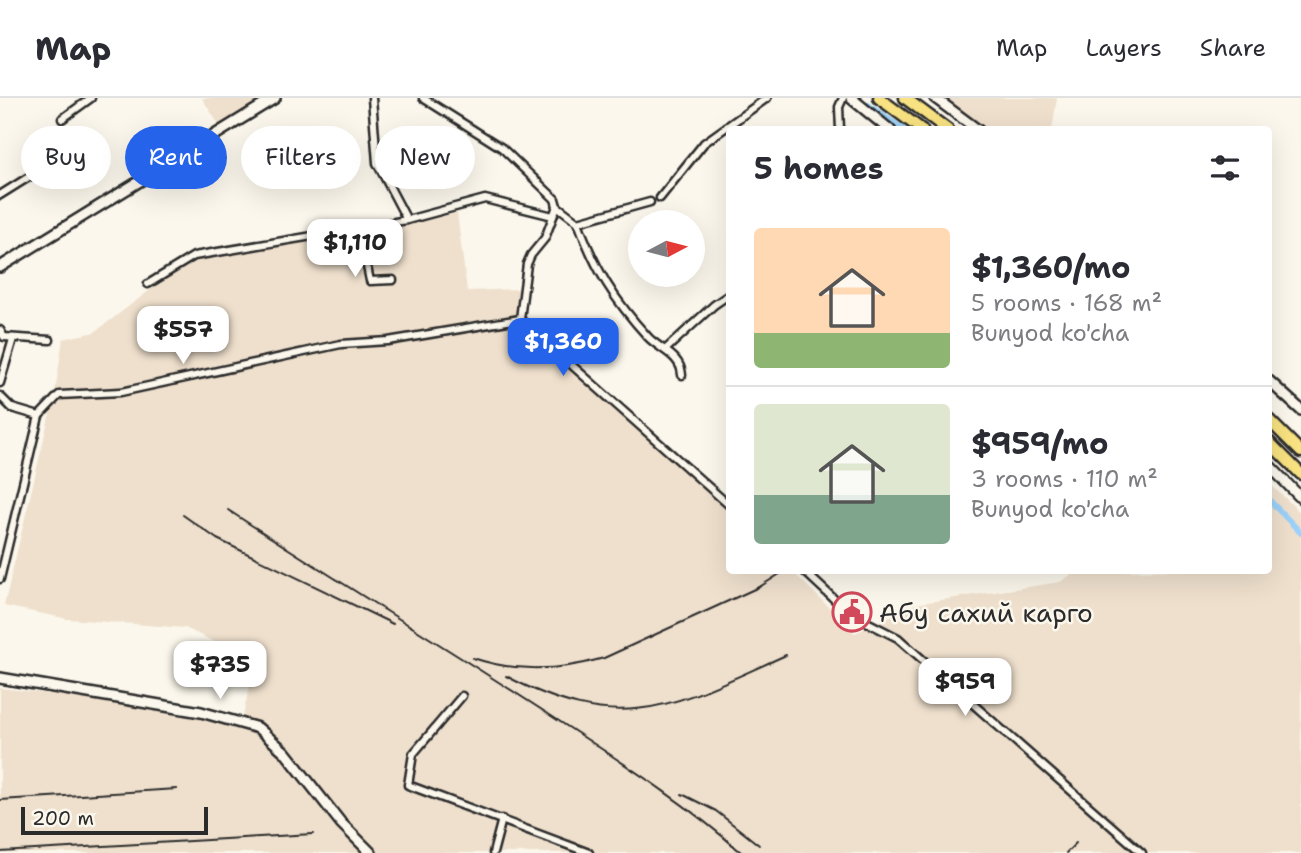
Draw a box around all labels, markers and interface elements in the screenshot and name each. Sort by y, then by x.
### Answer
text: Map [35,26,111,71]
text: Map [996,32,1047,64]
text: Layers [1085,32,1162,64]
text: Share [1200,32,1266,64]
chip: Buy [21,126,111,189]
chip: Rent [125,126,227,189]
chip: Filters [241,126,361,189]
chip: New [375,126,475,189]
text: 5 homes [754,148,884,189]
icon: filters [1206,149,1244,187]
north arrow [628,210,705,287]
map controls [628,210,705,287]
pin: $1,110 [298,220,412,279]
text: $1,110 [323,227,387,257]
text: $1,360/mo [971,247,1131,288]
icon: home [810,256,894,340]
text: 5 rooms · 168 m² [971,288,1162,318]
pin: $557 [142,306,224,366]
text: $557 [153,314,213,344]
pin: $1,360 [506,318,620,378]
text: Bunyod ko'cha [971,318,1129,348]
text: $1,360 [524,326,602,356]
text: $959/mo [971,423,1109,464]
icon: home [810,432,894,516]
text: 3 rooms · 110 m² [971,464,1158,494]
text: Bunyod ko'cha [971,494,1129,524]
public building icon: Абу сахий карго [831,591,873,633]
place label: Абу сахий карго [879,595,1093,630]
pin: $735 [179,642,261,701]
text: $735 [190,649,250,679]
pin: $959 [924,658,1006,718]
text: $959 [934,666,996,696]
scale bar [21,804,208,836]
text: 200 m [32,806,94,831]

